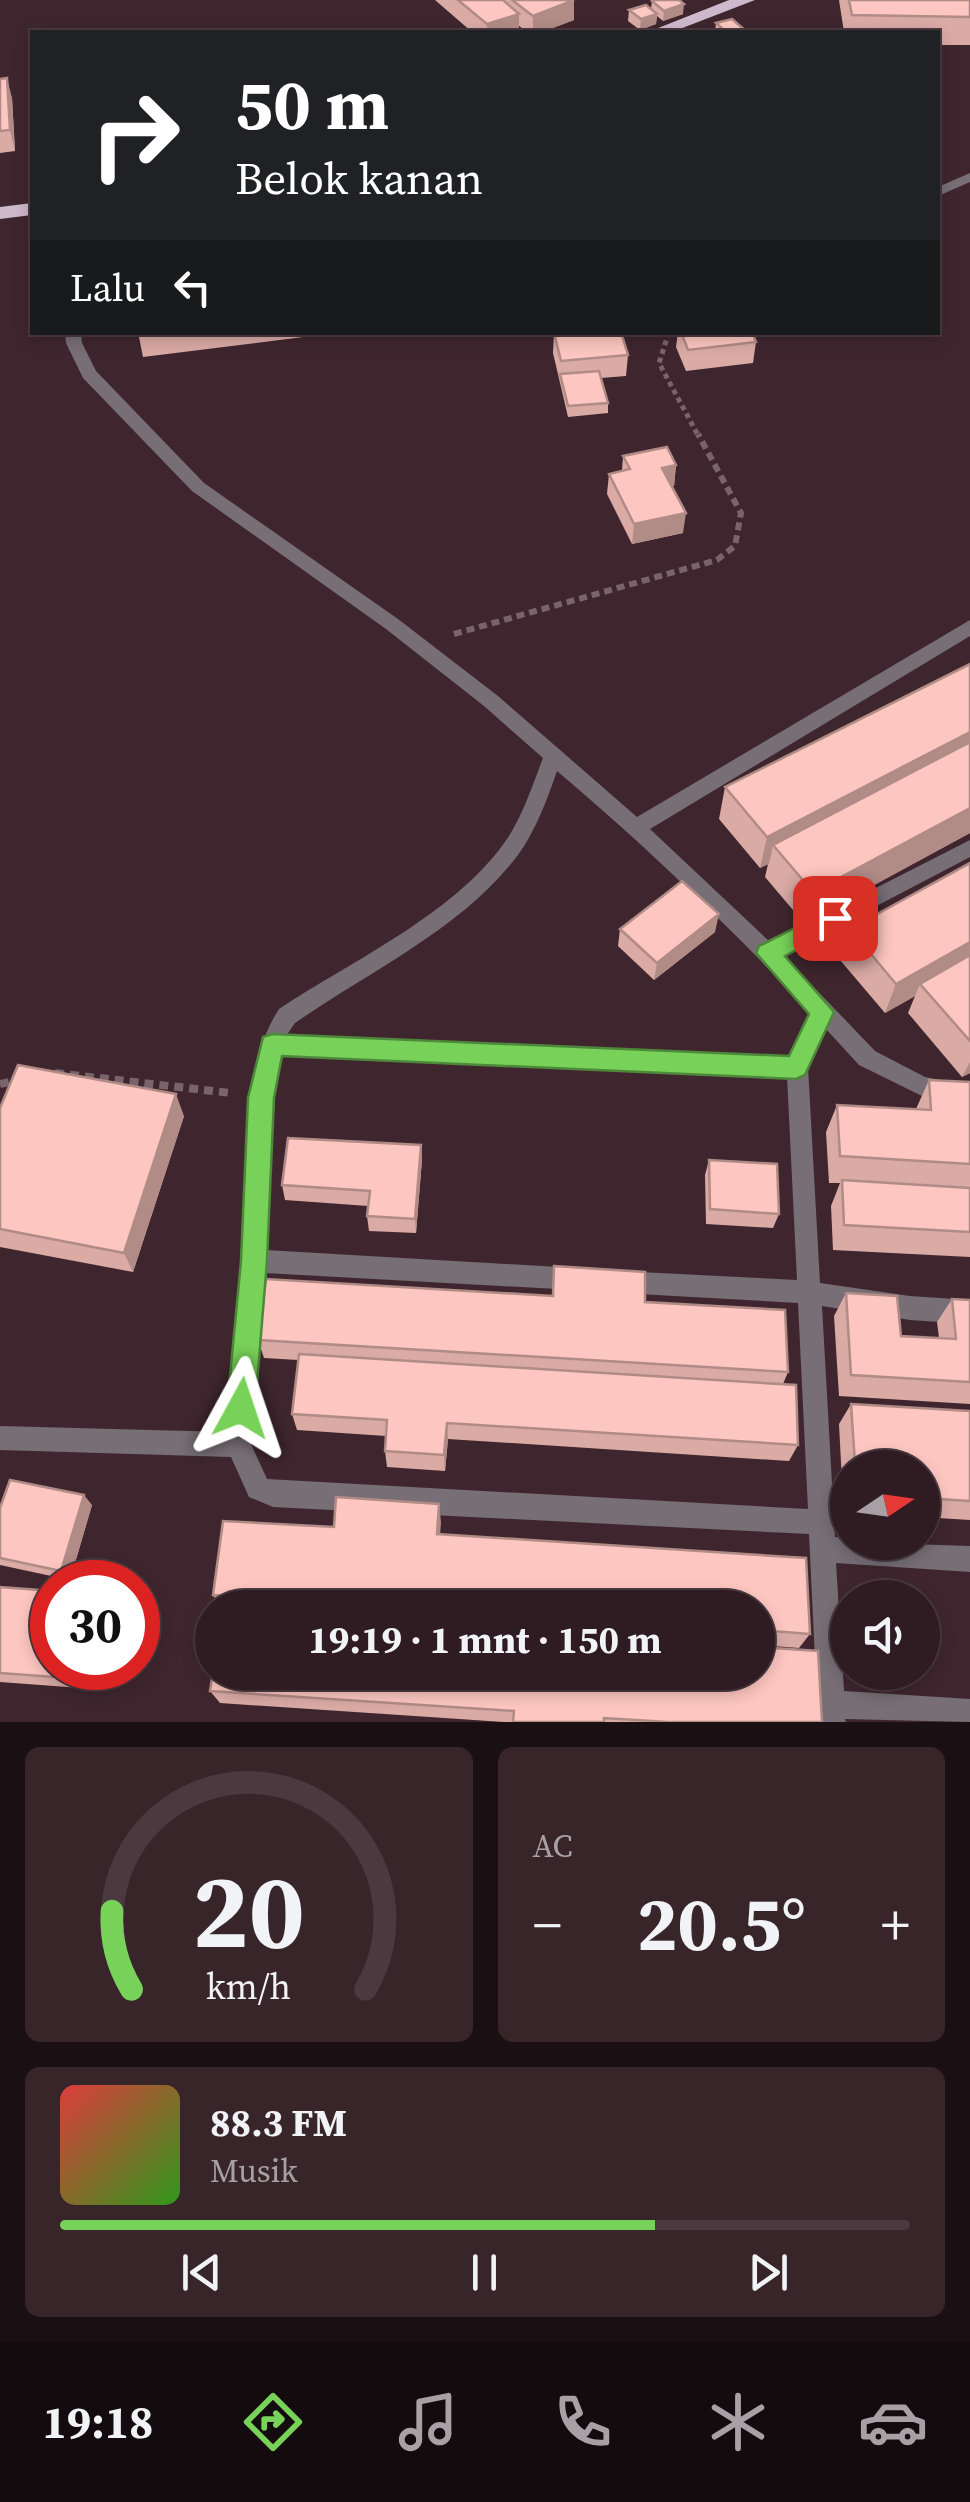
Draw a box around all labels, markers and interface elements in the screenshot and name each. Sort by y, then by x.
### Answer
text: 50 m [235,56,389,152]
icon: right [70,70,200,200]
text: Belok kanan [235,147,483,209]
icon: left [165,260,220,315]
text: Lalu [70,262,145,314]
pin [793,876,878,961]
icon: arrive [808,891,863,946]
position arrow [189,1356,293,1460]
north arrow [830,1450,940,1560]
map controls [830,1450,940,1690]
speed limit sign: 30 [30,1560,160,1690]
button: sound [830,1580,940,1690]
text: 19:19 · 1 mnt · 150 m [308,1614,662,1666]
text: AC [533,1824,573,1868]
text: 20 [192,1839,305,1982]
text: 20.5° [637,1872,806,1975]
text: − [533,1887,562,1962]
text: + [881,1887,910,1962]
text: km/h [206,1962,291,2011]
text: 88.3 FM [210,2097,347,2149]
text: Musik [210,2149,298,2193]
icon: previous [174,2245,229,2300]
icon: pause [457,2245,512,2300]
icon: next [741,2245,796,2300]
icon: directions [238,2387,308,2457]
icon: music [393,2387,463,2457]
icon: phone [548,2387,618,2457]
icon: climate [703,2387,773,2457]
icon: car [858,2387,928,2457]
text: 19:18 [42,2391,153,2453]

